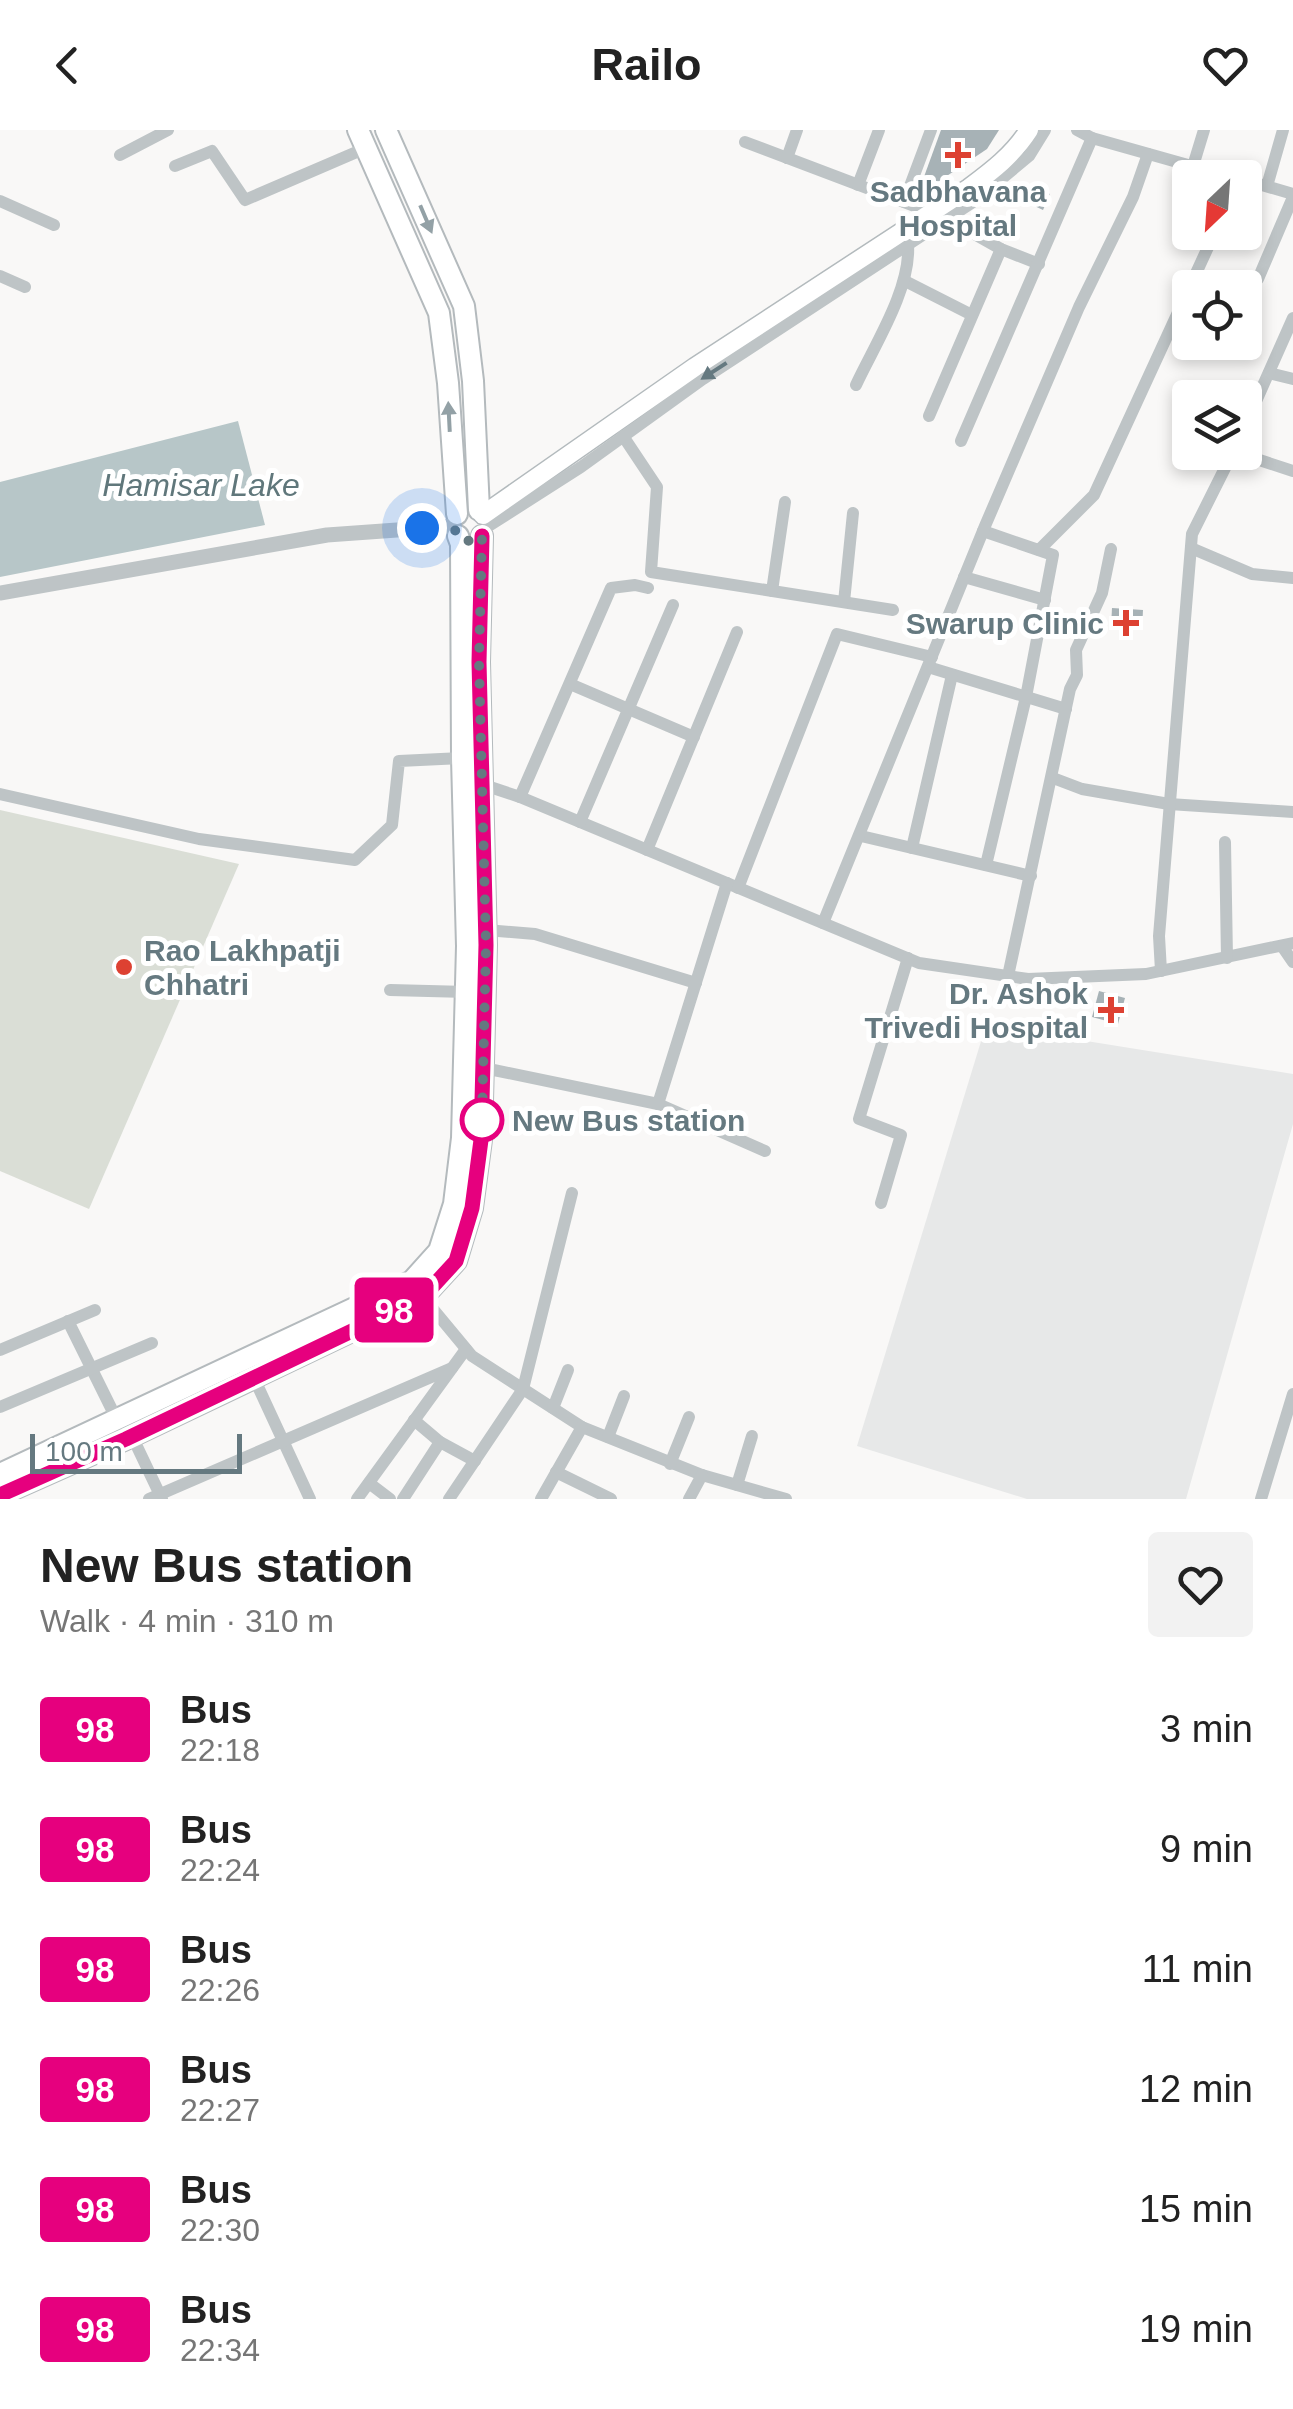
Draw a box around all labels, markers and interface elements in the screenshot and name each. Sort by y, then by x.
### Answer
icon: back [40,38,95,93]
icon: heart [1198,38,1253,93]
text: Railo [591,39,702,90]
marker: Sadbhavana Hospital [945,142,971,168]
north arrow [1172,160,1262,250]
map controls [1172,160,1262,470]
place label: Sadbhavana Hospital [870,175,1047,242]
one-way arrow [418,204,434,234]
button: locate [1172,270,1262,360]
one-way arrow [701,362,728,380]
button: layers [1172,380,1262,470]
one-way arrow [441,400,457,432]
water label: Hamisar Lake [102,467,300,503]
your location [397,503,447,553]
place label: Swarup Clinic [906,607,1104,640]
marker: Swarup Clinic [1113,610,1139,636]
place label: Rao Lakhpatji Chhatri [144,934,341,1001]
marker: Rao Lakhpatji Chhatri [113,956,135,978]
place label: Dr. Ashok Trivedi Hospital [865,977,1088,1044]
marker: Dr. Ashok Trivedi Hospital [1098,997,1124,1023]
marker: New Bus station [461,1099,503,1141]
place label: New Bus station [512,1104,745,1137]
line badge: 98 [349,1278,439,1342]
text: 98 [375,1291,413,1330]
scale bar [30,1429,242,1474]
text: 100 m [45,1436,123,1467]
button: heart [1148,1532,1253,1637]
text: New Bus station [40,1539,413,1592]
text: Walk · 4 min · 310 m [40,1603,334,1639]
text: Bus [180,1689,252,1731]
text: 3 min [1160,1708,1253,1750]
text: 98 [76,1710,114,1749]
text: 22:18 [180,1732,260,1768]
text: Bus [180,1809,252,1851]
text: 9 min [1160,1828,1253,1870]
text: 98 [76,1830,114,1869]
text: 22:24 [180,1852,260,1888]
text: Bus [180,1929,252,1971]
text: 11 min [1142,1948,1253,1990]
text: 98 [76,1950,114,1989]
text: 22:26 [180,1972,260,2008]
text: Bus [180,2049,252,2091]
text: 12 min [1139,2068,1253,2110]
text: 98 [76,2070,114,2109]
text: 22:27 [180,2092,260,2128]
text: Bus [180,2169,252,2211]
text: 15 min [1139,2188,1253,2230]
text: 98 [76,2190,114,2229]
text: 22:30 [180,2212,260,2248]
text: Bus [180,2289,252,2331]
text: 19 min [1139,2308,1253,2350]
text: 98 [76,2310,114,2349]
text: 22:34 [180,2332,260,2368]

